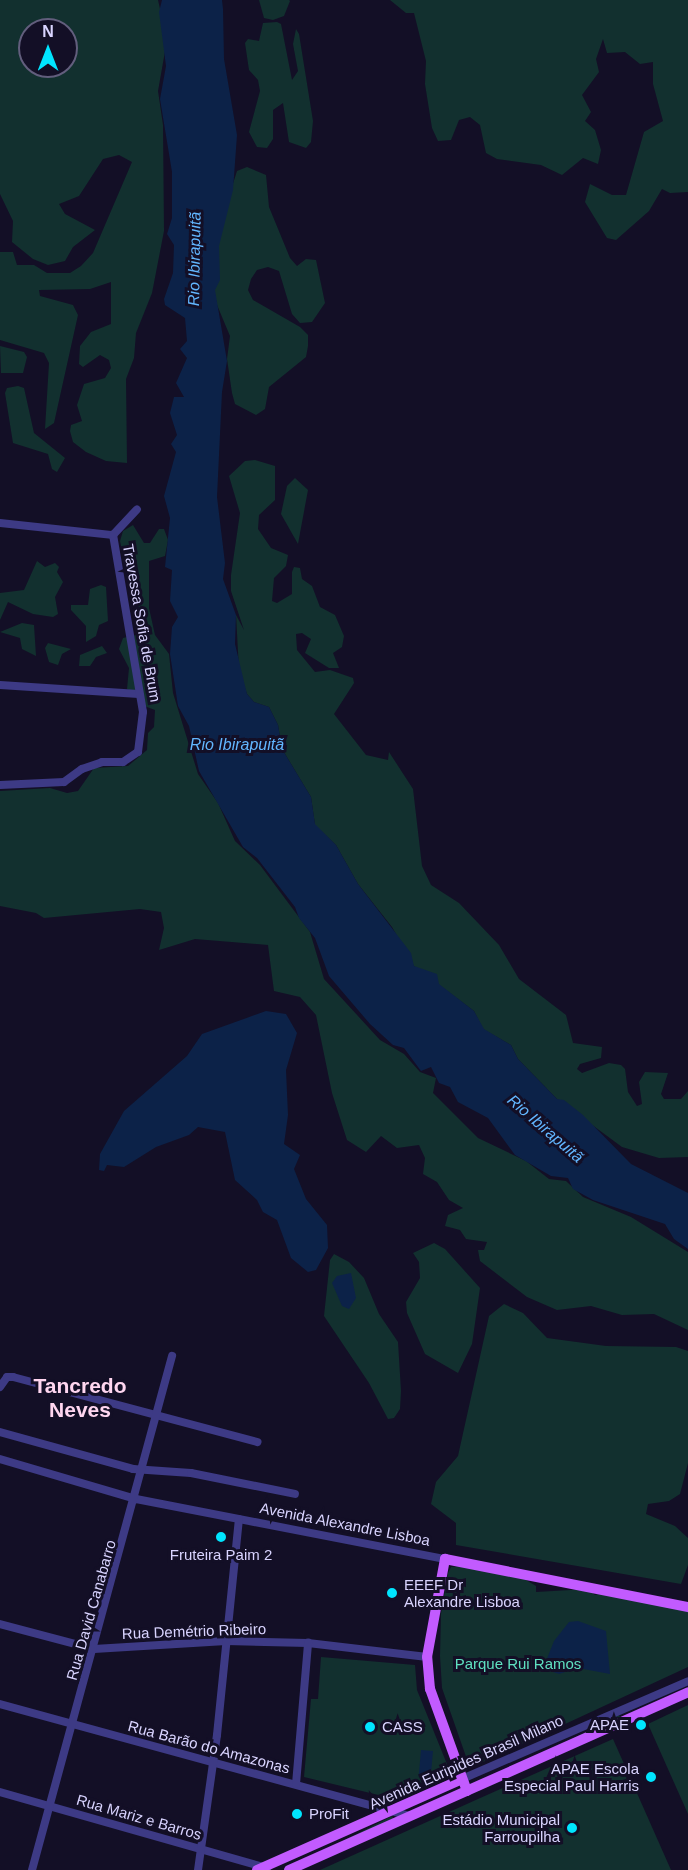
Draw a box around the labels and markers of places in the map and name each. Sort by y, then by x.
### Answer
marker: Fruteira Paim 2 [214,1530,228,1544]
place label: Fruteira Paim 2 [170,1546,272,1564]
place label: EEEF Dr Alexandre Lisboa [404,1575,520,1610]
marker: EEEF Dr Alexandre Lisboa [385,1586,399,1600]
place label: APAE [590,1716,629,1734]
place label: CASS [382,1718,423,1736]
marker: APAE [634,1718,648,1732]
marker: CASS [363,1720,377,1734]
place label: APAE Escola Especial Paul Harris [504,1759,639,1794]
marker: APAE Escola Especial Paul Harris [644,1770,658,1784]
place label: ProFit [309,1805,349,1823]
marker: ProFit [290,1807,304,1821]
place label: Estádio Municipal Farroupilha [442,1810,560,1845]
marker: Estádio Municipal Farroupilha [565,1821,579,1835]

